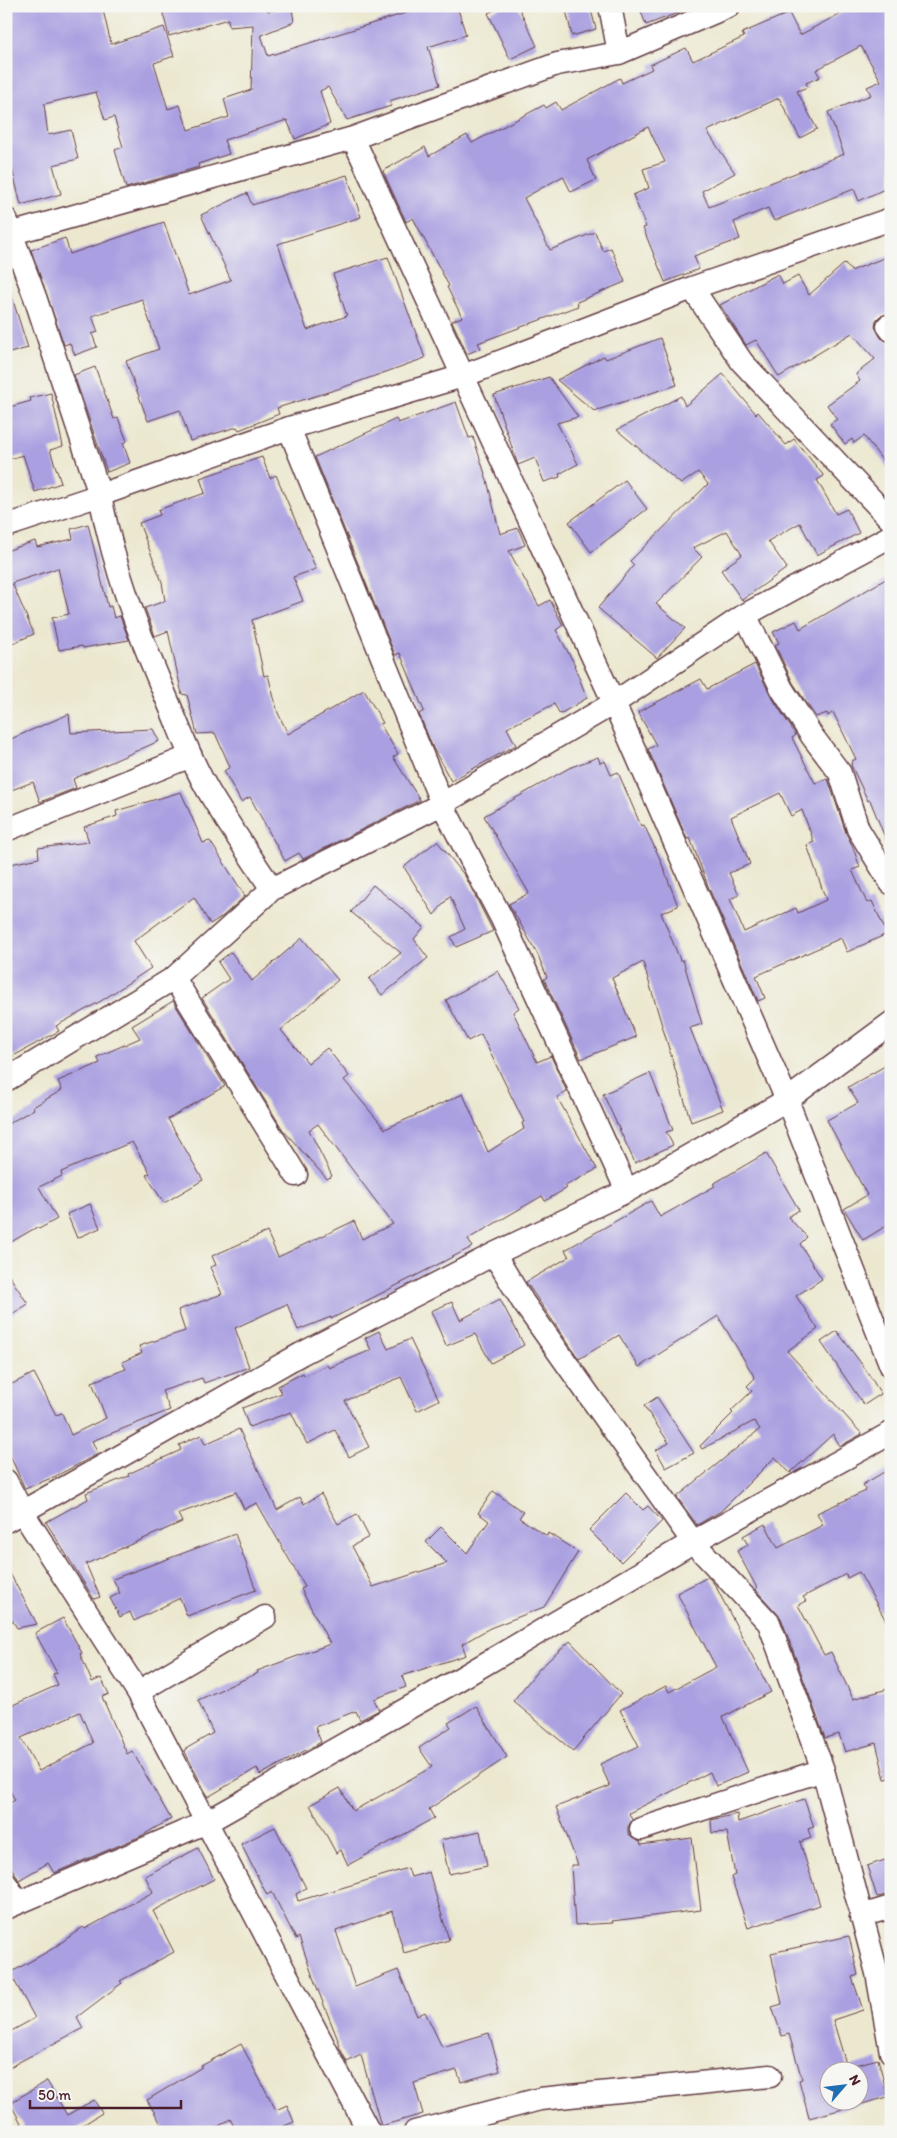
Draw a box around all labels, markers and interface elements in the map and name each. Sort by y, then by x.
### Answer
north arrow [820,2060,870,2110]
text: N [845,2072,865,2088]
scale bar [30,2078,181,2110]
text: 50 m [38,2086,71,2104]

